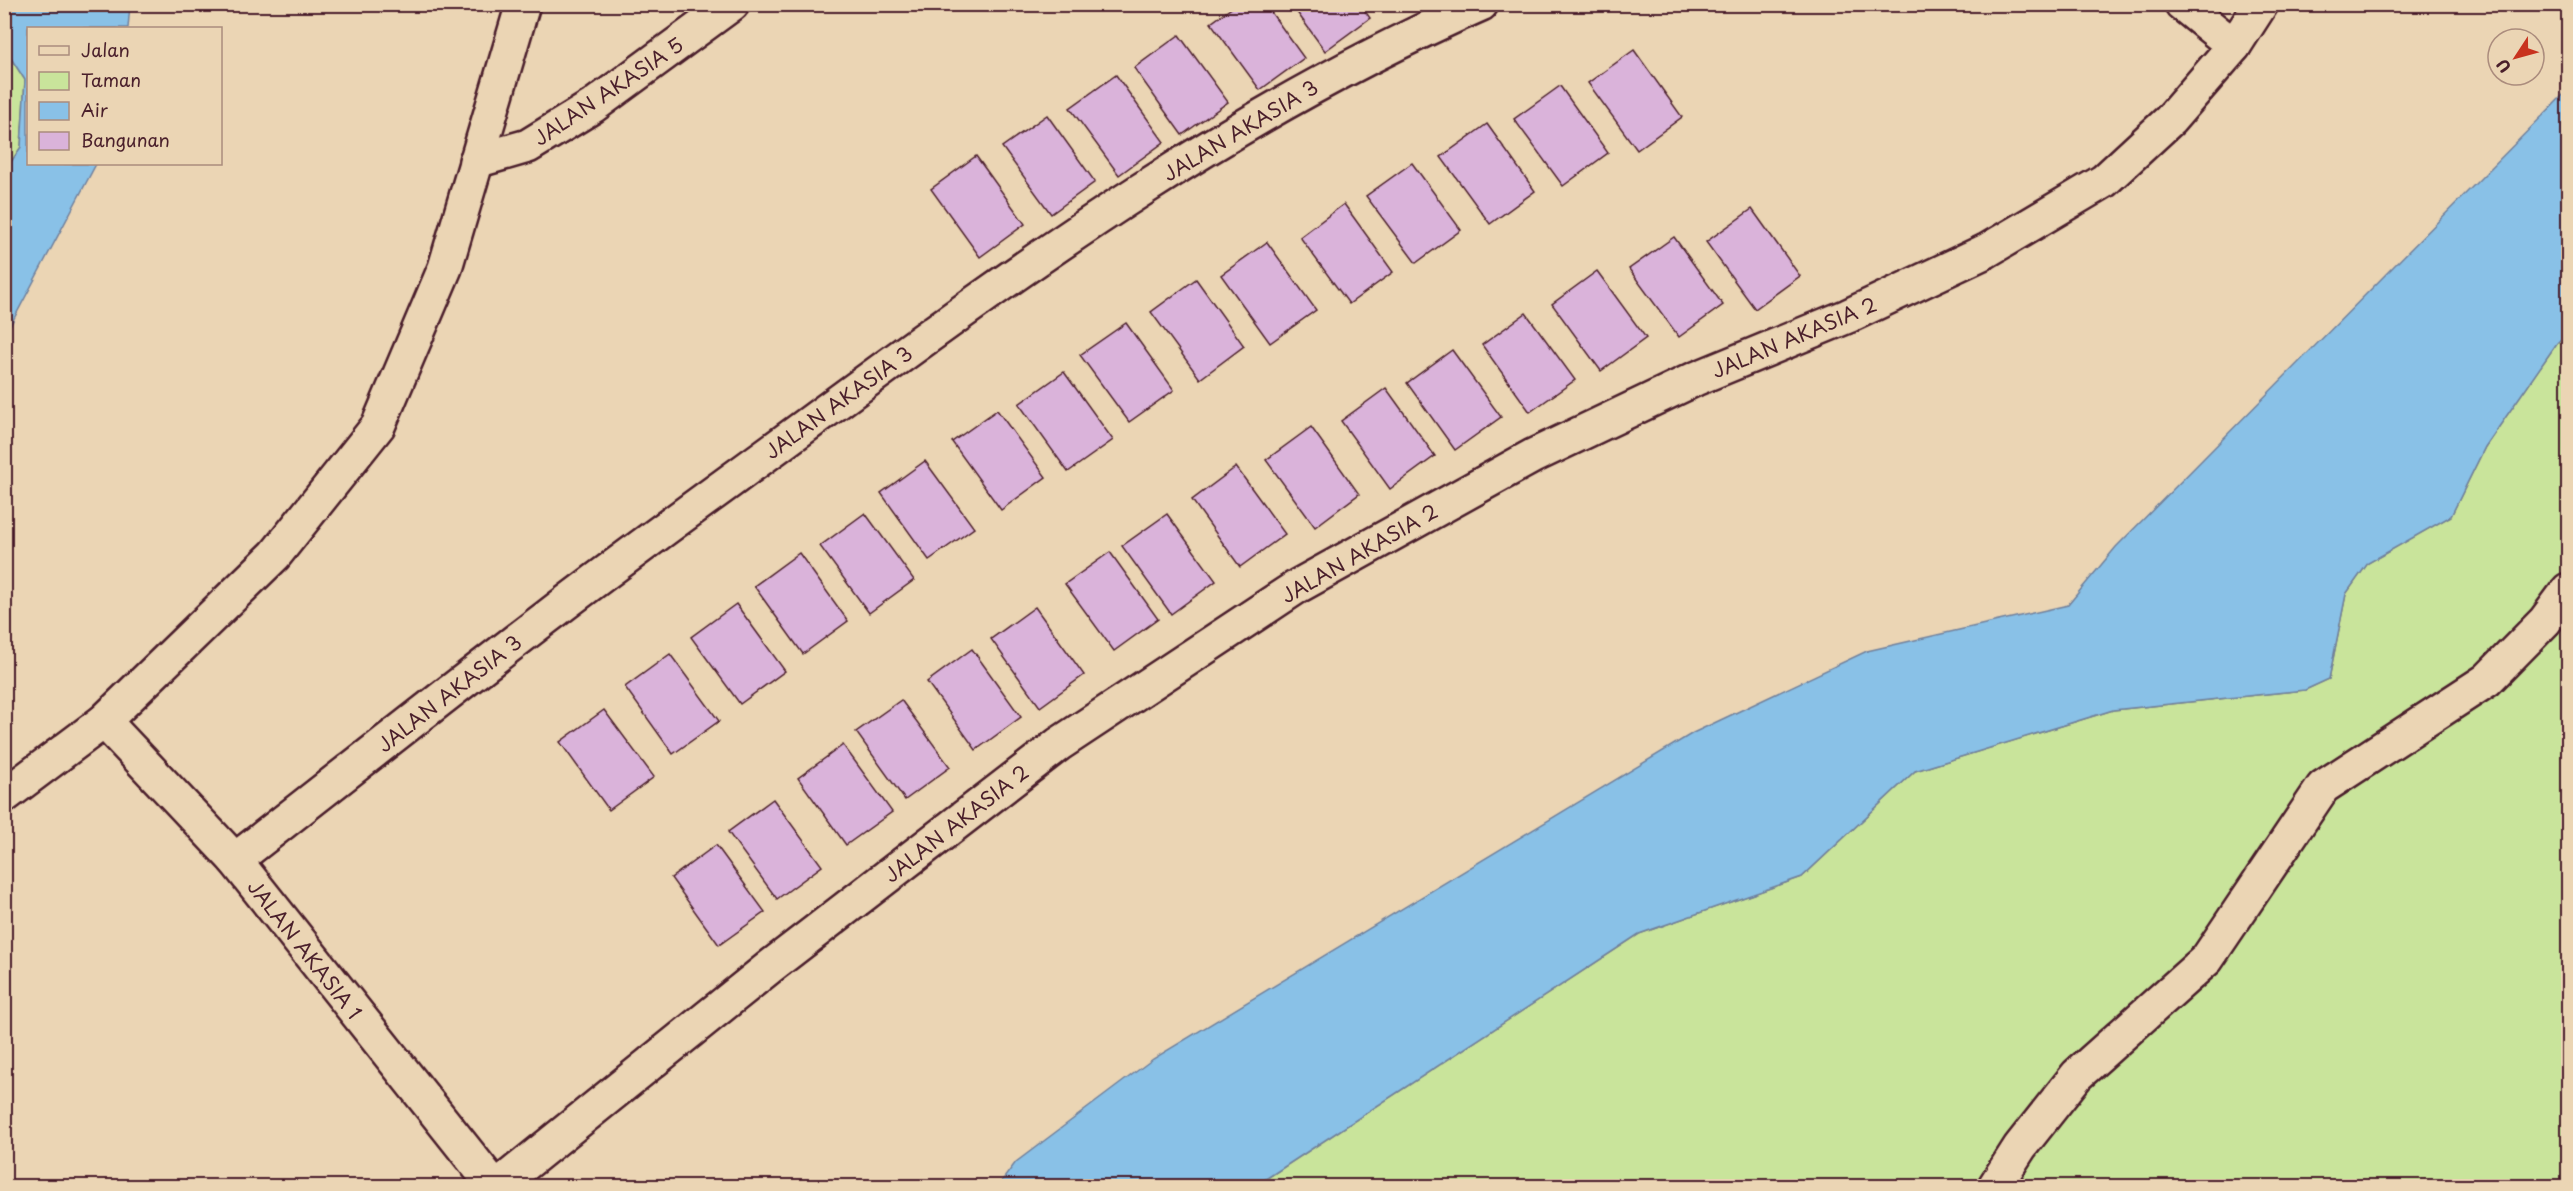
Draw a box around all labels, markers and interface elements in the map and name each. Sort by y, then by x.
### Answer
legend [27,27,222,165]
north arrow [2486,27,2546,87]
street label: JALAN AKASIA 5 [527,30,689,152]
text: Jalan [81,36,130,63]
text: U [2490,54,2516,78]
text: Taman [81,66,141,93]
street label: JALAN AKASIA 3 [1157,72,1323,188]
text: Air [81,96,109,123]
text: Bangunan [81,126,170,153]
street label: JALAN AKASIA 2 [1707,289,1881,385]
street label: JALAN AKASIA 3 [758,338,918,466]
street label: JALAN AKASIA 2 [1275,496,1443,610]
street label: JALAN AKASIA 3 [370,627,528,759]
street label: JALAN AKASIA 2 [877,757,1035,889]
street label: JALAN AKASIA 1 [241,873,369,1025]

